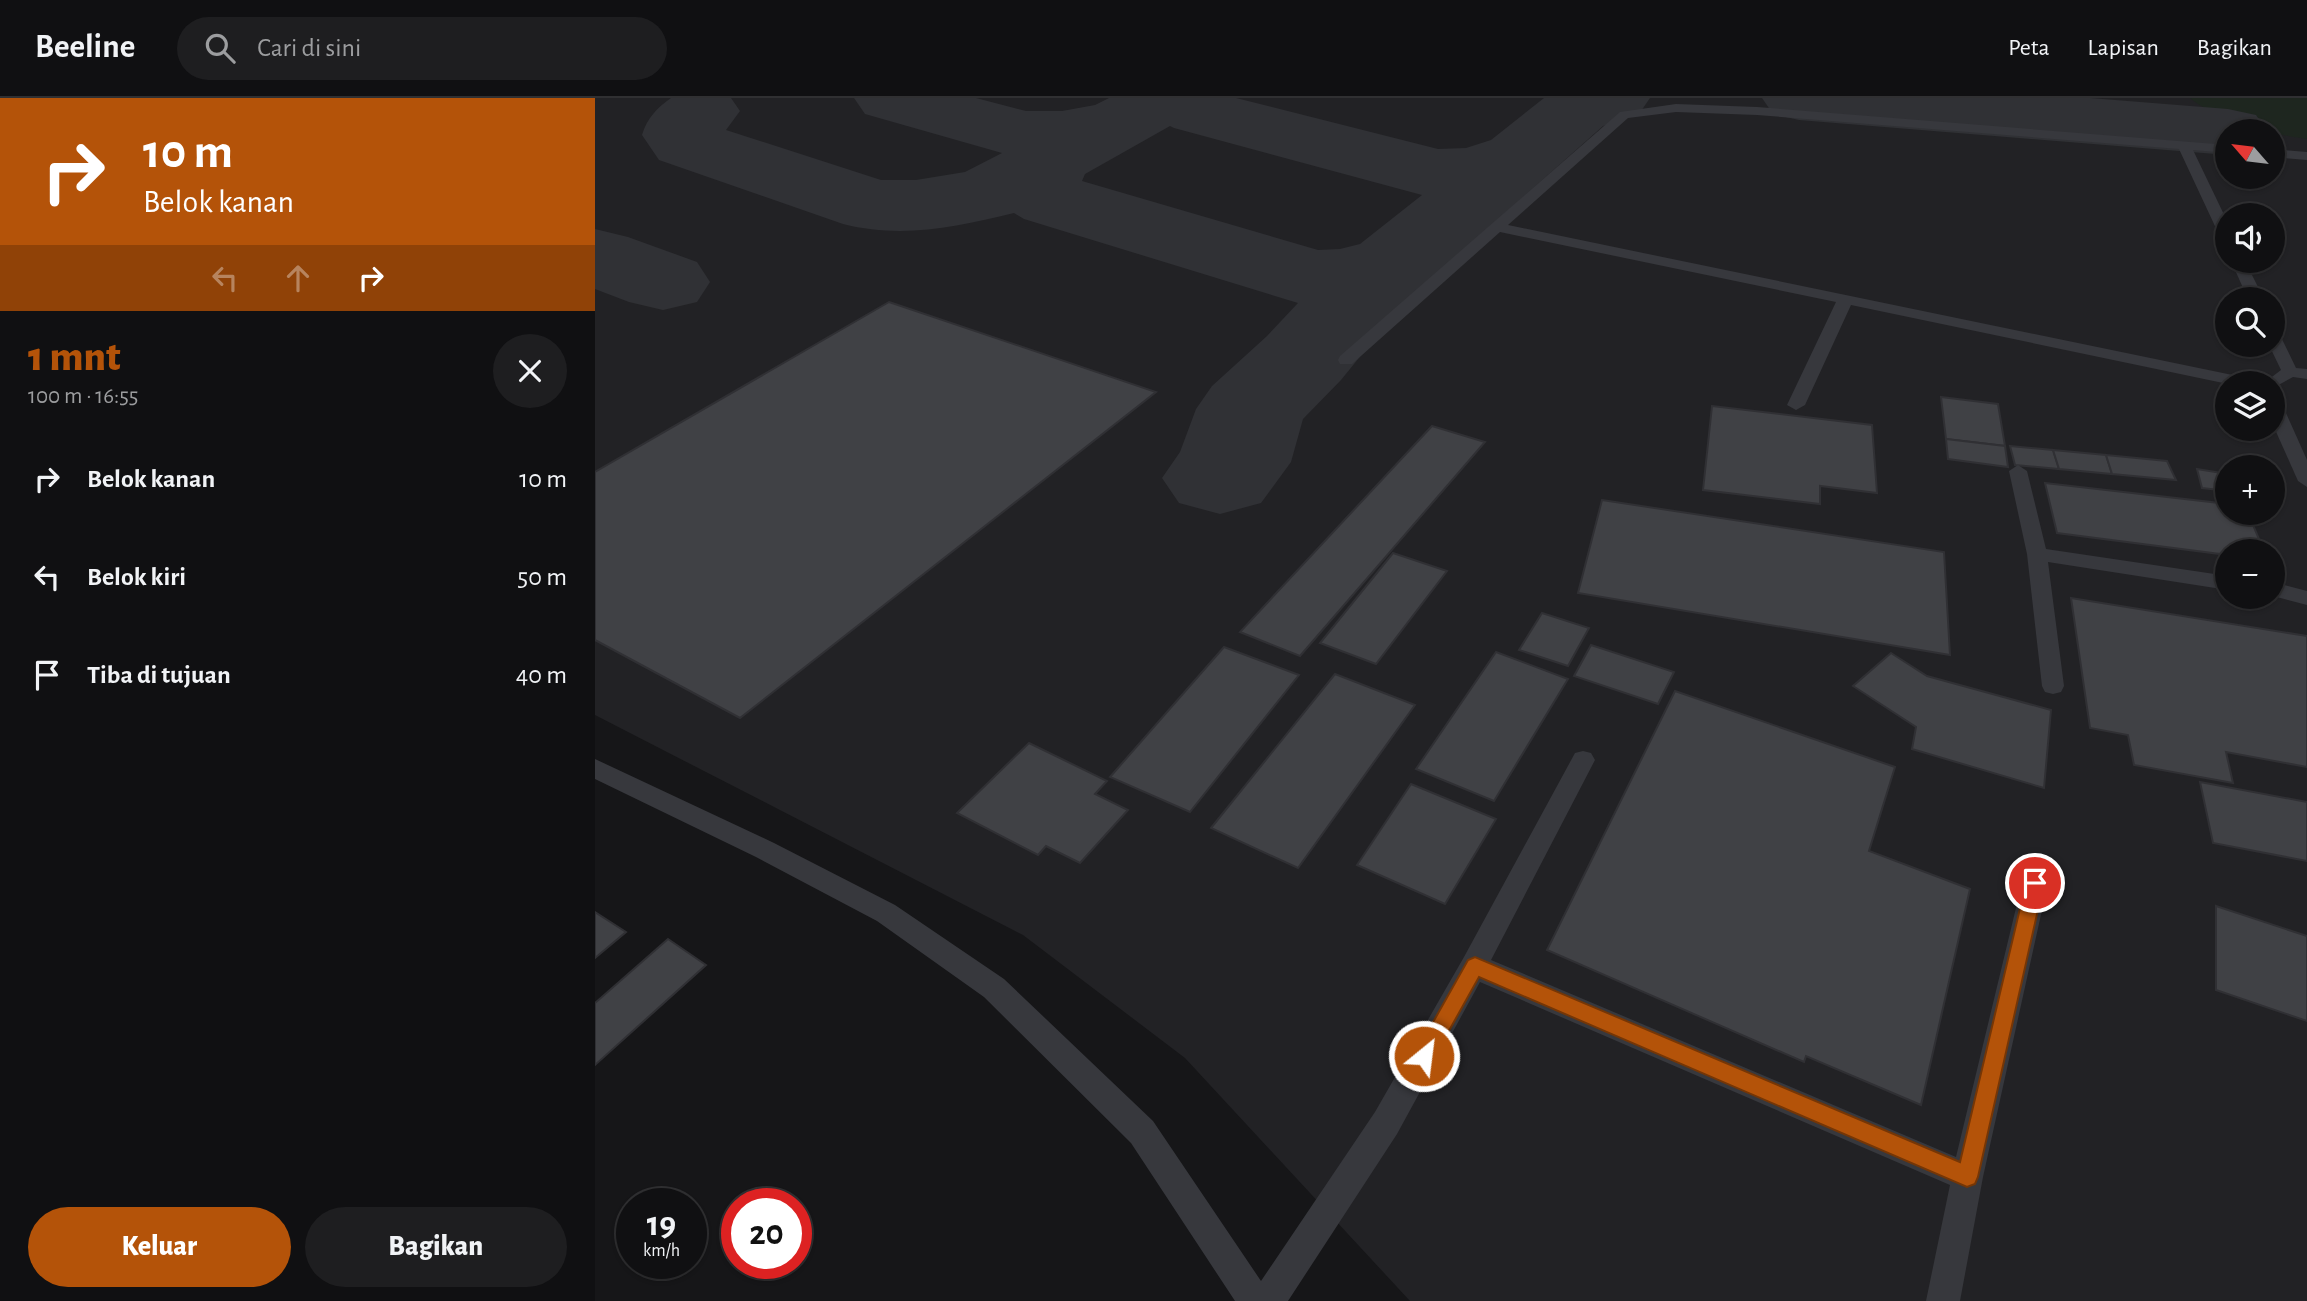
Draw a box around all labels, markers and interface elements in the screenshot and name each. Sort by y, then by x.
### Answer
search box [177,17,667,80]
icon: search [201,29,239,67]
text: Beeline [35,31,135,64]
text: Cari di sini [257,35,361,61]
text: Peta [2008,36,2050,60]
text: Lapisan [2088,36,2159,60]
text: Bagikan [2197,36,2272,60]
north arrow [2215,119,2285,189]
map controls [2215,119,2285,609]
icon: right [28,126,119,217]
text: 10 m [143,128,233,177]
text: Belok kanan [143,186,294,218]
button: sound [2215,203,2285,273]
icon: left [206,259,244,297]
icon: ahead [279,259,317,297]
icon: right [352,259,390,297]
button: search [2215,287,2285,357]
button: close [493,334,567,408]
text: 1 mnt [28,336,121,378]
button: layers [2215,371,2285,441]
text: 100 m · 16:55 [28,385,138,408]
button: + [2215,455,2285,525]
icon: right [28,460,66,498]
text: Belok kanan [87,466,215,492]
text: 10 m [519,466,567,492]
button: − [2215,539,2285,609]
icon: left [28,558,66,596]
text: Belok kiri [87,564,186,590]
text: 50 m [517,564,567,590]
icon: arrive [28,656,66,694]
text: Tiba di tujuan [87,662,231,688]
text: 40 m [516,662,567,688]
pin [2005,853,2065,913]
icon: arrive [2016,864,2054,902]
position arrow [1387,1019,1461,1093]
speed limit sign: 20 [721,1188,812,1279]
button: Keluar [28,1207,291,1287]
button: Bagikan [305,1207,567,1287]
text: 19 [647,1207,676,1242]
text: km/h [643,1242,680,1260]

